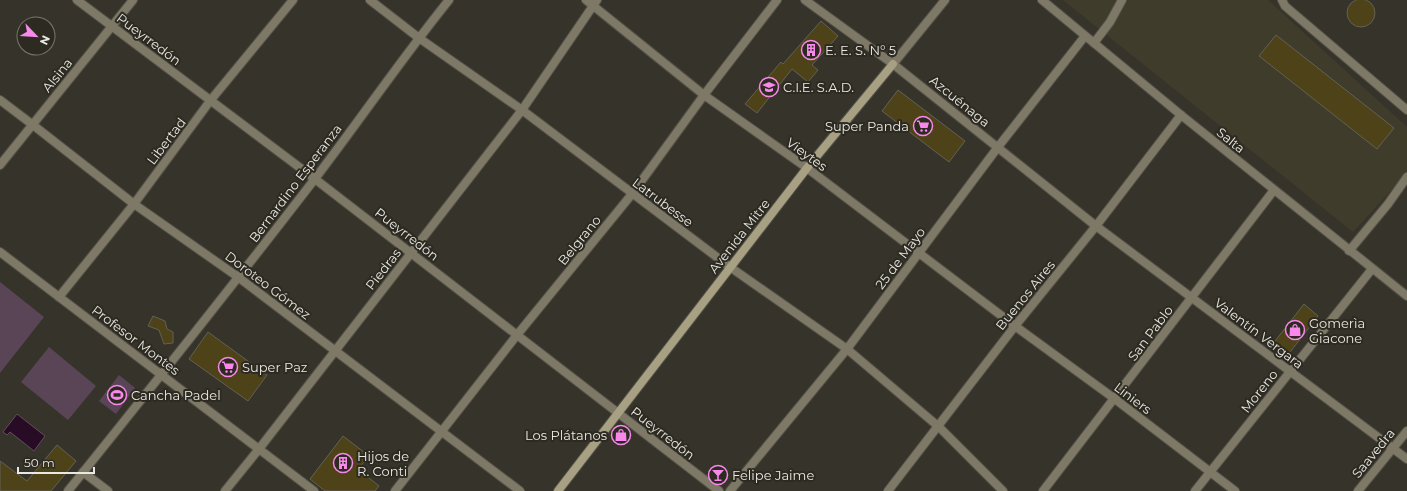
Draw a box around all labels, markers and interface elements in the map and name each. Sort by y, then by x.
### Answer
street label: Pueyrredón [114,10,184,68]
north arrow [16,16,56,56]
text: N [37,33,53,47]
building icon: E. E. S. N° 5 [800,39,822,61]
place label: E. E. S. N° 5 [825,42,896,58]
street label: Alsina [38,55,76,95]
street label: Azcuénaga [927,72,993,130]
school or university icon: C.I.E. S.A.D. [758,76,780,98]
place label: C.I.E. S.A.D. [783,79,854,95]
street label: Libertad [143,114,189,168]
supermarket icon: Super Panda [912,115,934,137]
place label: Super Panda [825,118,909,134]
street label: Bernardino Esperanza [245,121,345,245]
street label: Salta [1214,124,1248,156]
street label: Vieytes [784,134,830,174]
street label: Latrubesse [630,174,697,230]
street label: Avenida Mitre [705,196,773,276]
street label: Pueyrredón [372,204,442,264]
street label: Belgrano [554,212,604,268]
street label: 25 de Mayo [872,224,928,292]
street label: Piedras [362,245,404,293]
street label: Doroteo Gómez [222,248,314,323]
street label: Buenos Aires [992,257,1058,333]
street label: Valentín Vergara [1211,294,1307,372]
street label: Profesor Montes [89,302,183,378]
street label: San Pablo [1124,302,1176,364]
place label: Gomerìa Giacone [1309,315,1365,346]
shop icon: Gomerìa Giacone [1284,319,1306,341]
supermarket icon: Super Paz [217,356,239,378]
place label: Super Paz [242,359,308,375]
street label: Moreno [1237,366,1281,416]
street label: Liniers [1111,379,1155,417]
sports icon: Cancha Padel [106,384,128,406]
place label: Cancha Padel [131,387,221,403]
street label: Pueyrredón [628,403,698,463]
shop icon: Los Plátanos [610,424,632,446]
street label: Saavedra [1348,425,1398,481]
place label: Los Plátanos [525,427,607,443]
place label: Hijos de R. Conti [357,448,409,479]
scale bar [18,449,94,475]
building icon: Hijos de R. Conti [332,452,354,474]
text: 50 m [24,455,55,470]
bar icon: Felipe Jaime [707,464,729,486]
place label: Felipe Jaime [732,467,814,483]

